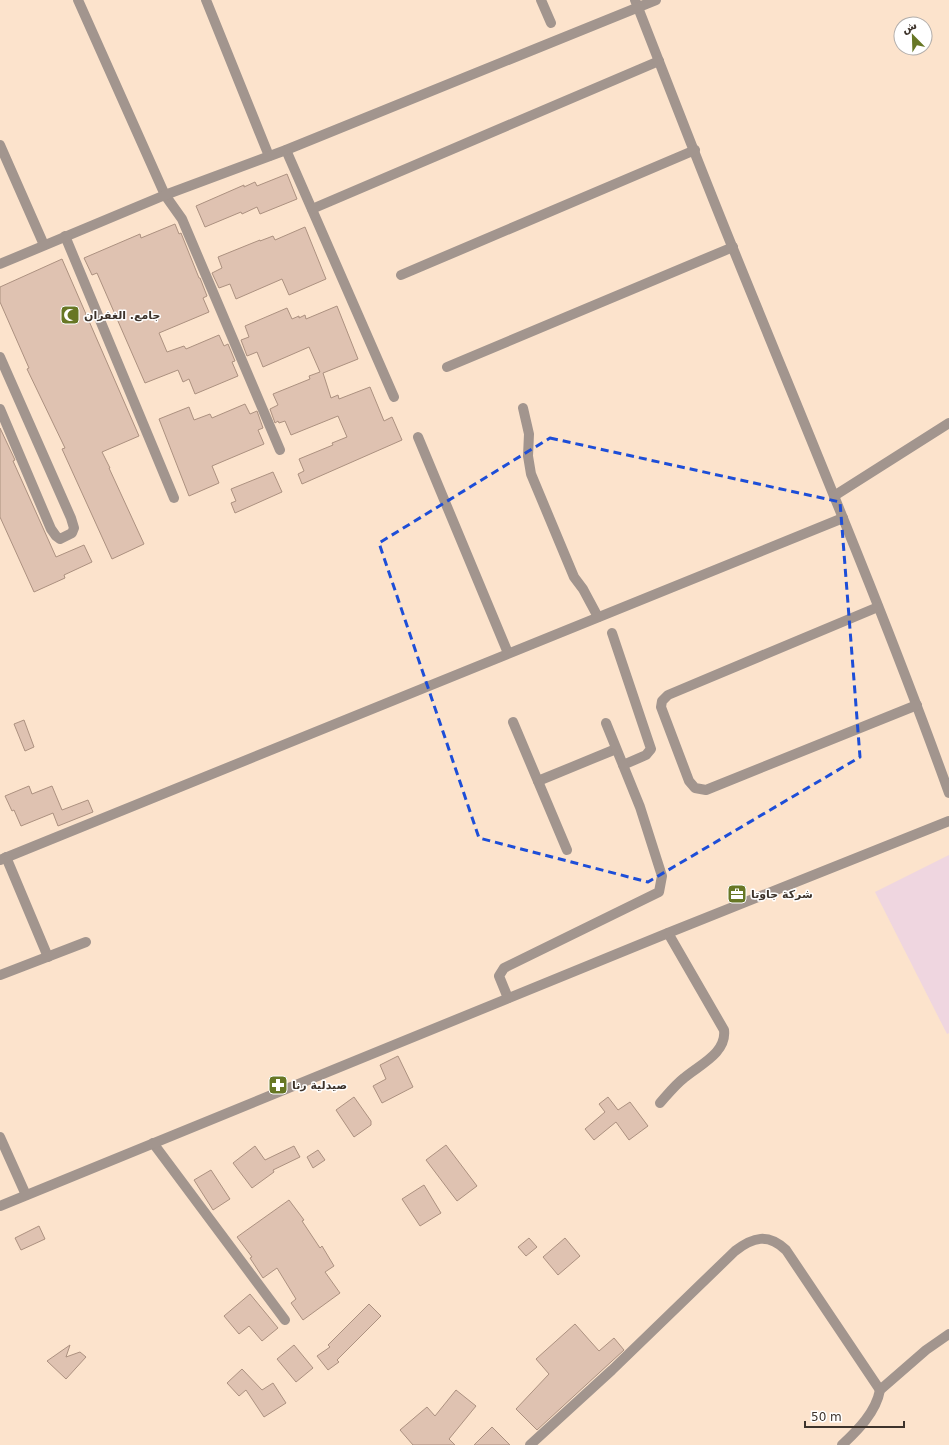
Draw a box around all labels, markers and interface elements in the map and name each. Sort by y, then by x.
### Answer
north arrow [893,16,933,56]
text: ش [900,18,919,36]
mosque icon: جامع. الغفران [59,304,81,326]
place label: جامع. الغفران [84,309,160,322]
office icon: شركة جاوتا [726,883,748,905]
place label: شركة جاوتا [751,888,813,901]
pharmacy icon: صيدلية رنا [267,1074,289,1096]
place label: صيدلية رنا [292,1079,347,1092]
scale bar [805,1403,904,1429]
text: 50 m [811,1410,842,1424]

